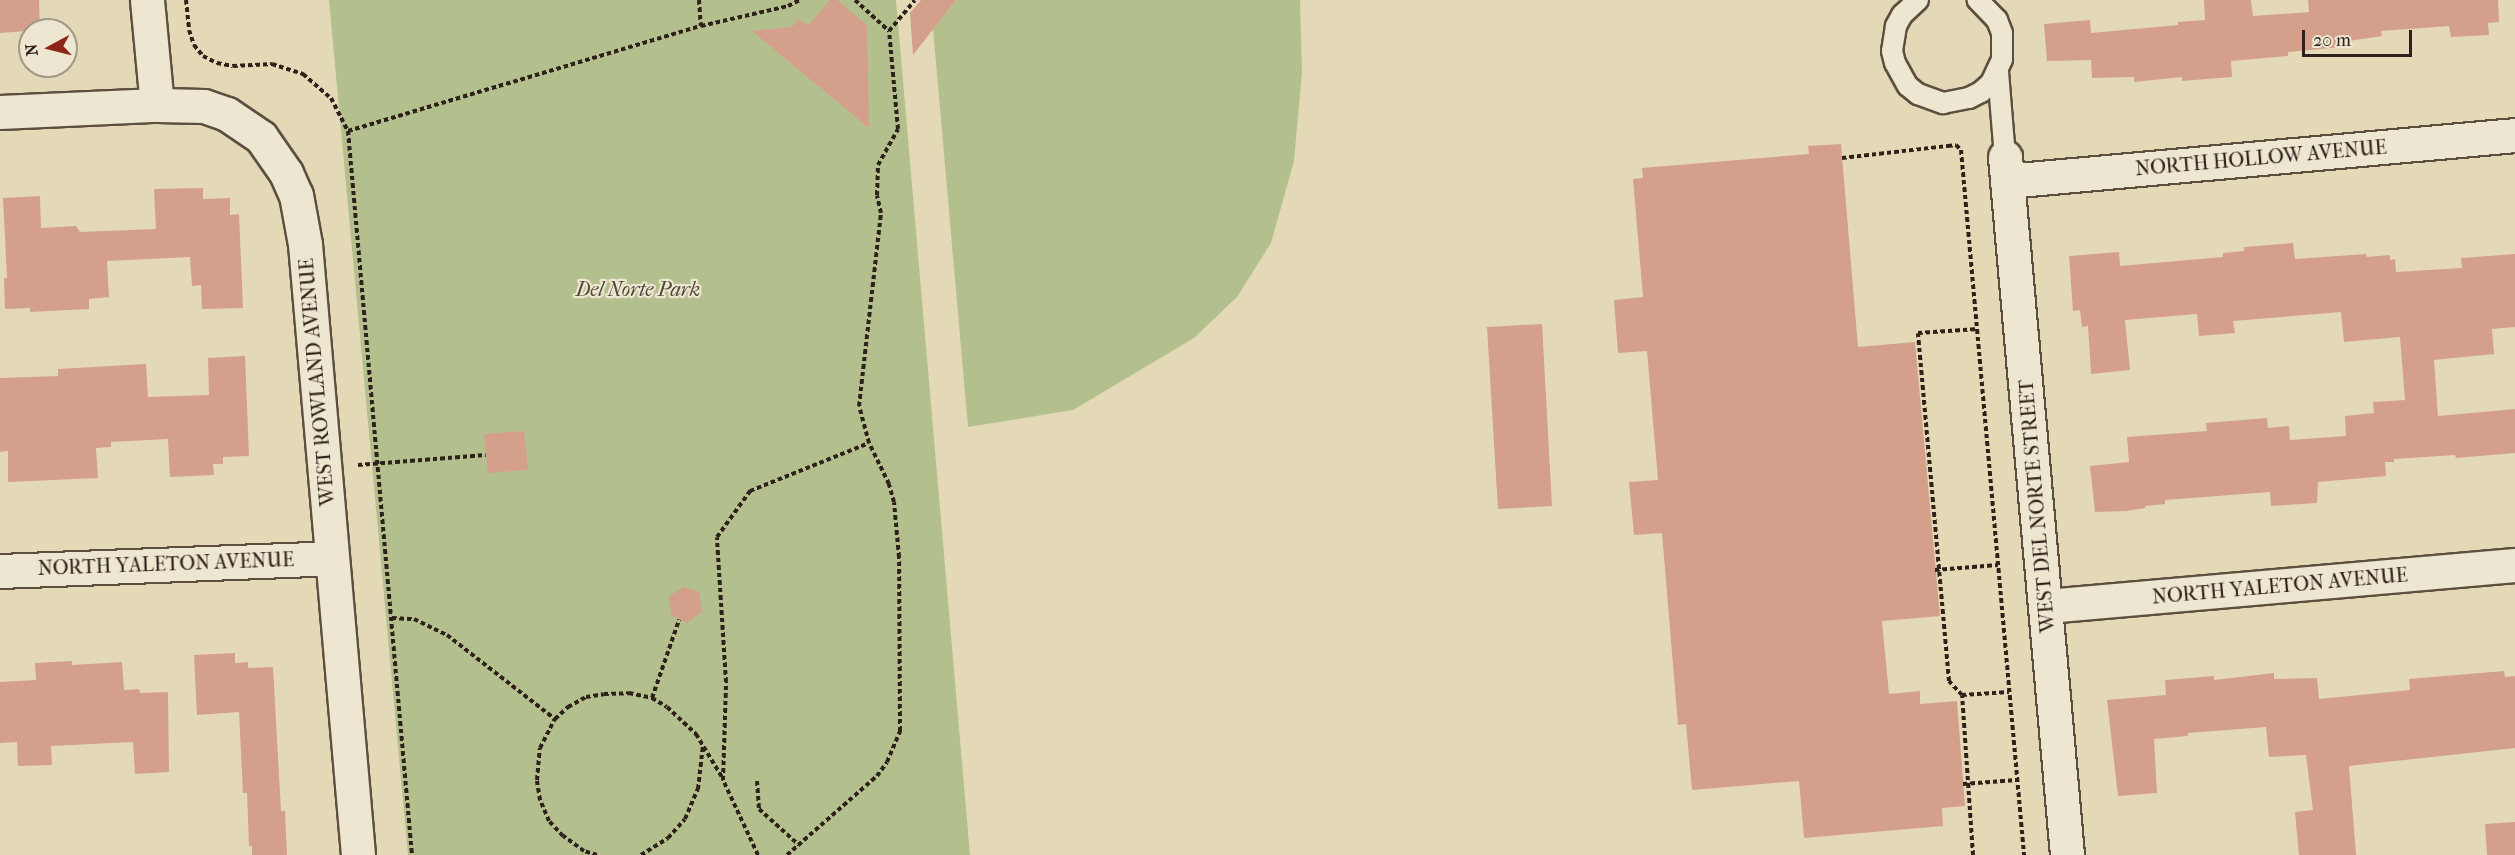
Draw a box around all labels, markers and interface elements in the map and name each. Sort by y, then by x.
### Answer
north arrow [18,18,78,78]
scale bar [2305,18,2414,56]
text: 20 m [2313,30,2351,51]
text: N [21,43,42,57]
street label: NORTH HOLLOW AVENUE [2134,135,2388,181]
street label: WEST ROWLAND AVENUE [294,257,340,507]
park label: Del Norte Park [576,277,700,301]
street label: WEST DEL NORTE STREET [2014,378,2060,634]
street label: NORTH YALETON AVENUE [37,548,295,580]
street label: NORTH YALETON AVENUE [2151,563,2409,609]

